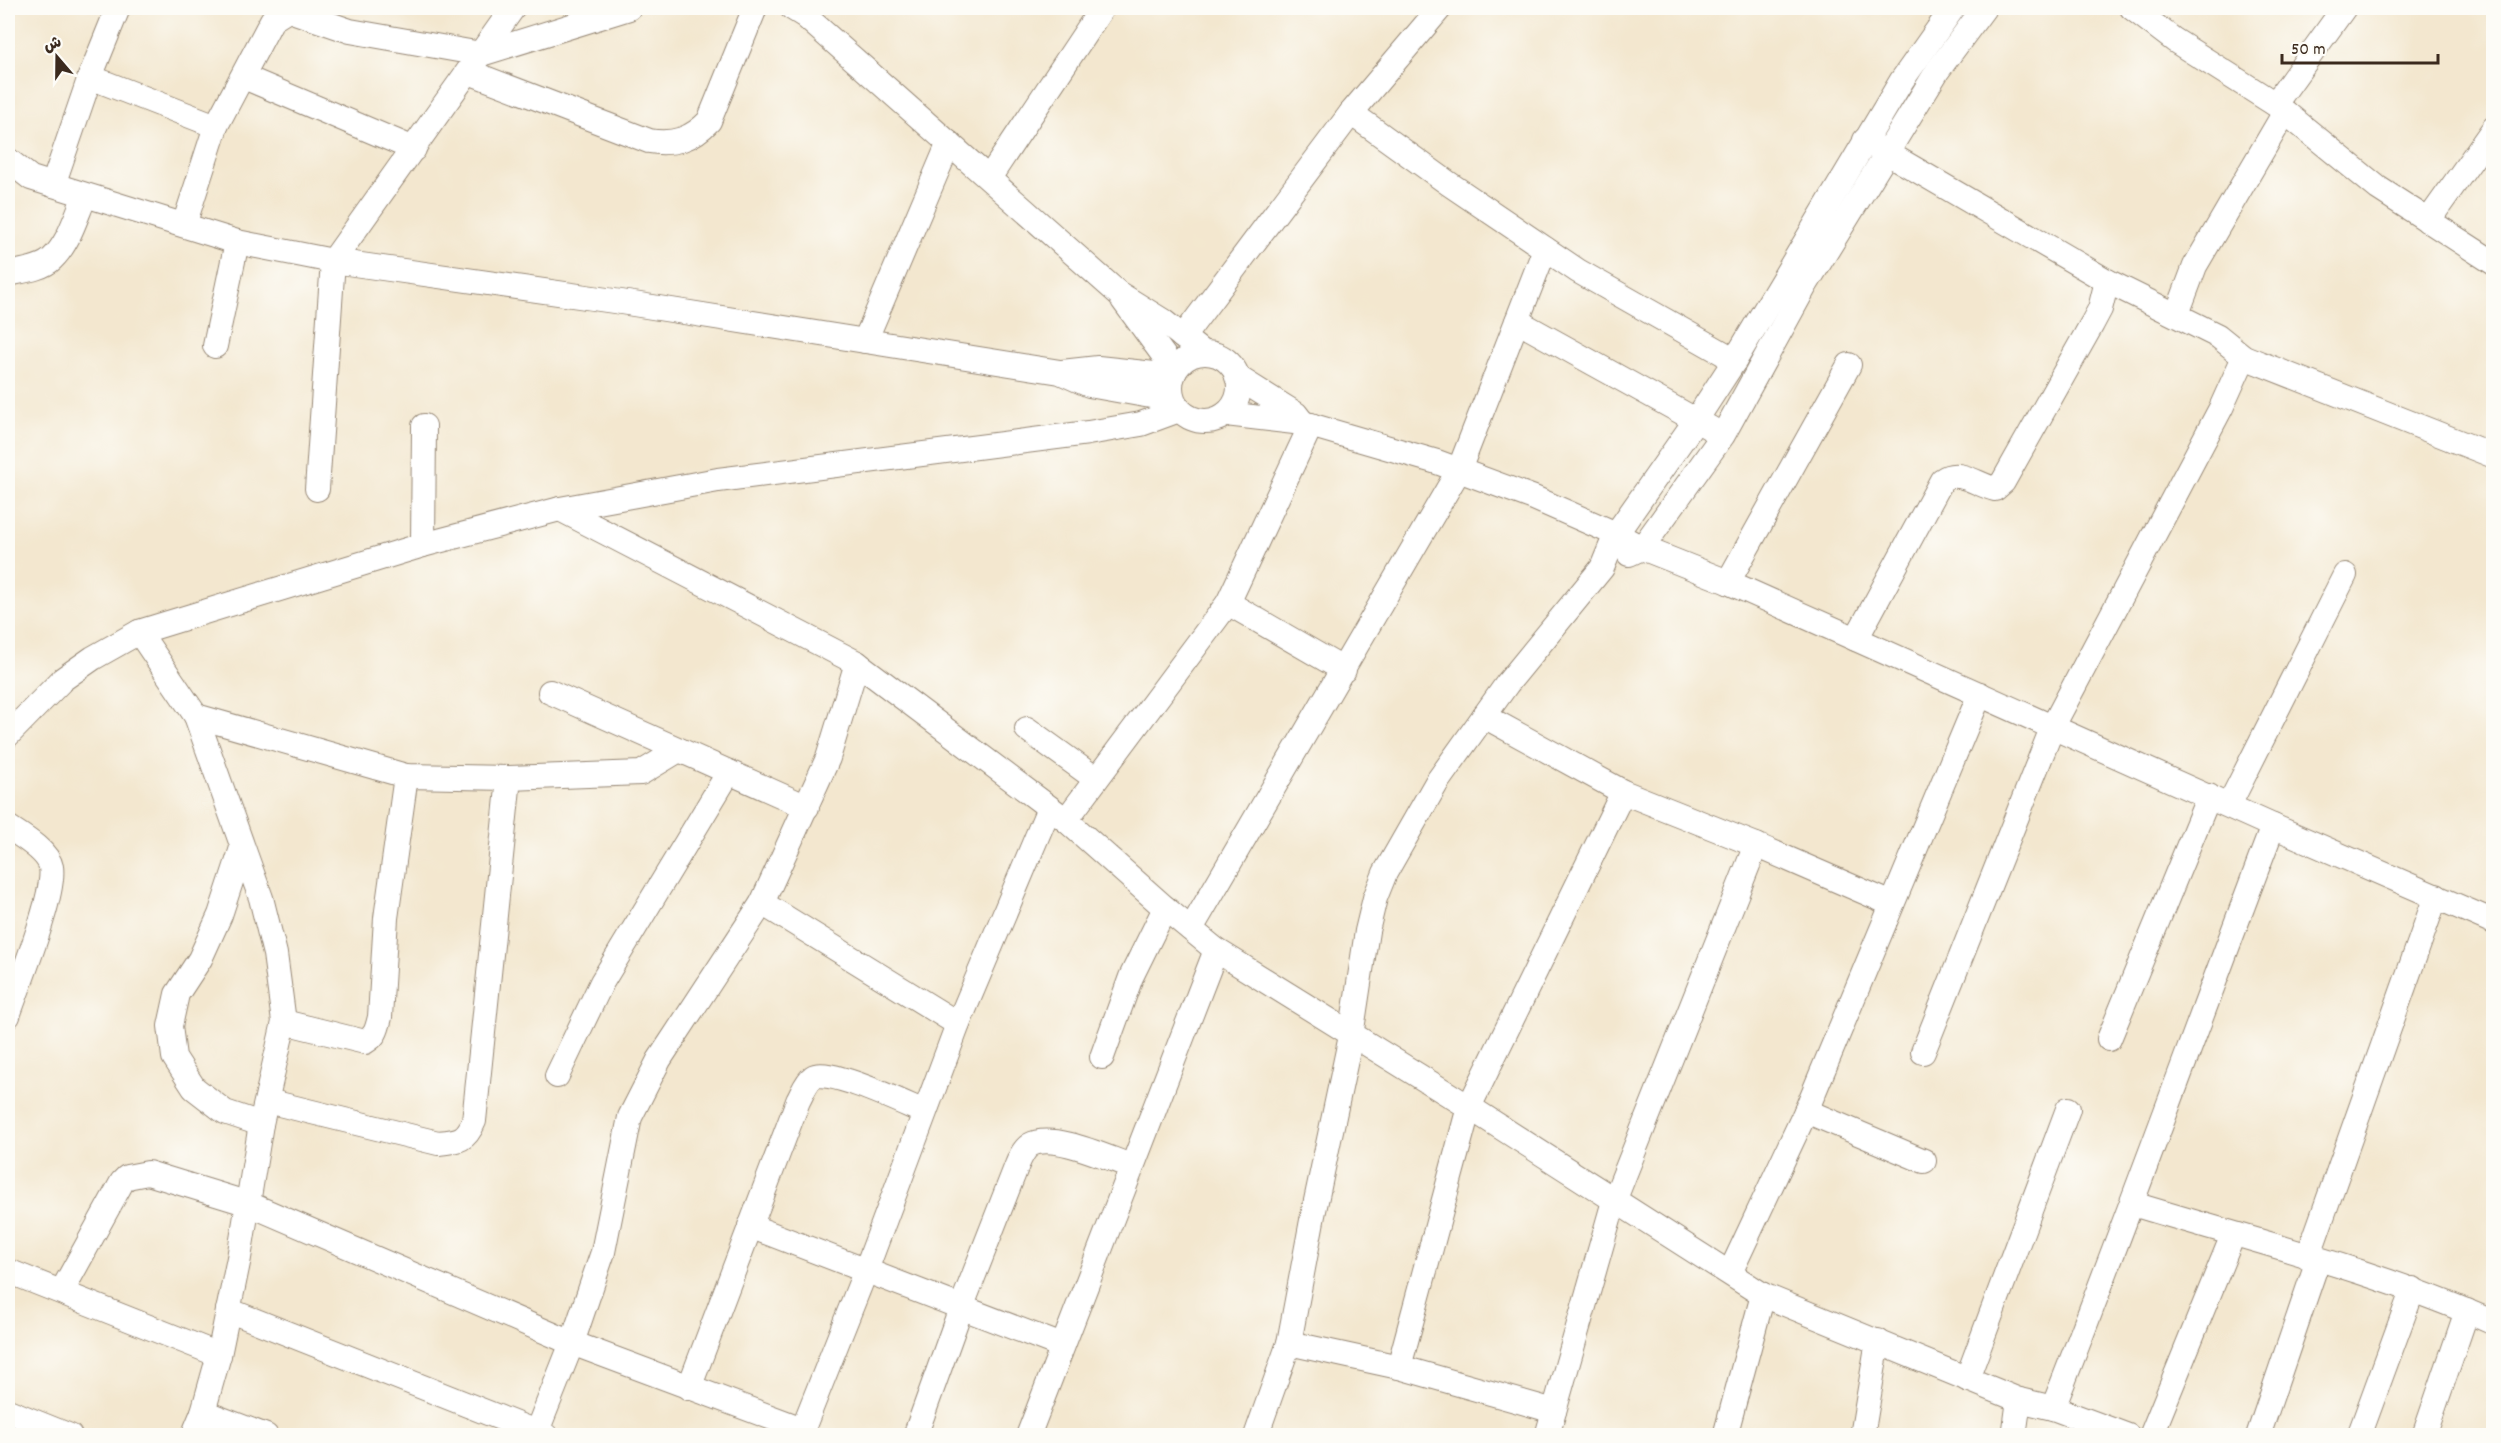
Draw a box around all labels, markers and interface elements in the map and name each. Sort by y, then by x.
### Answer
north arrow [27,27,87,87]
scale bar [2282,27,2438,65]
text: ش [41,31,65,59]
text: 50 m [2291,38,2326,63]

